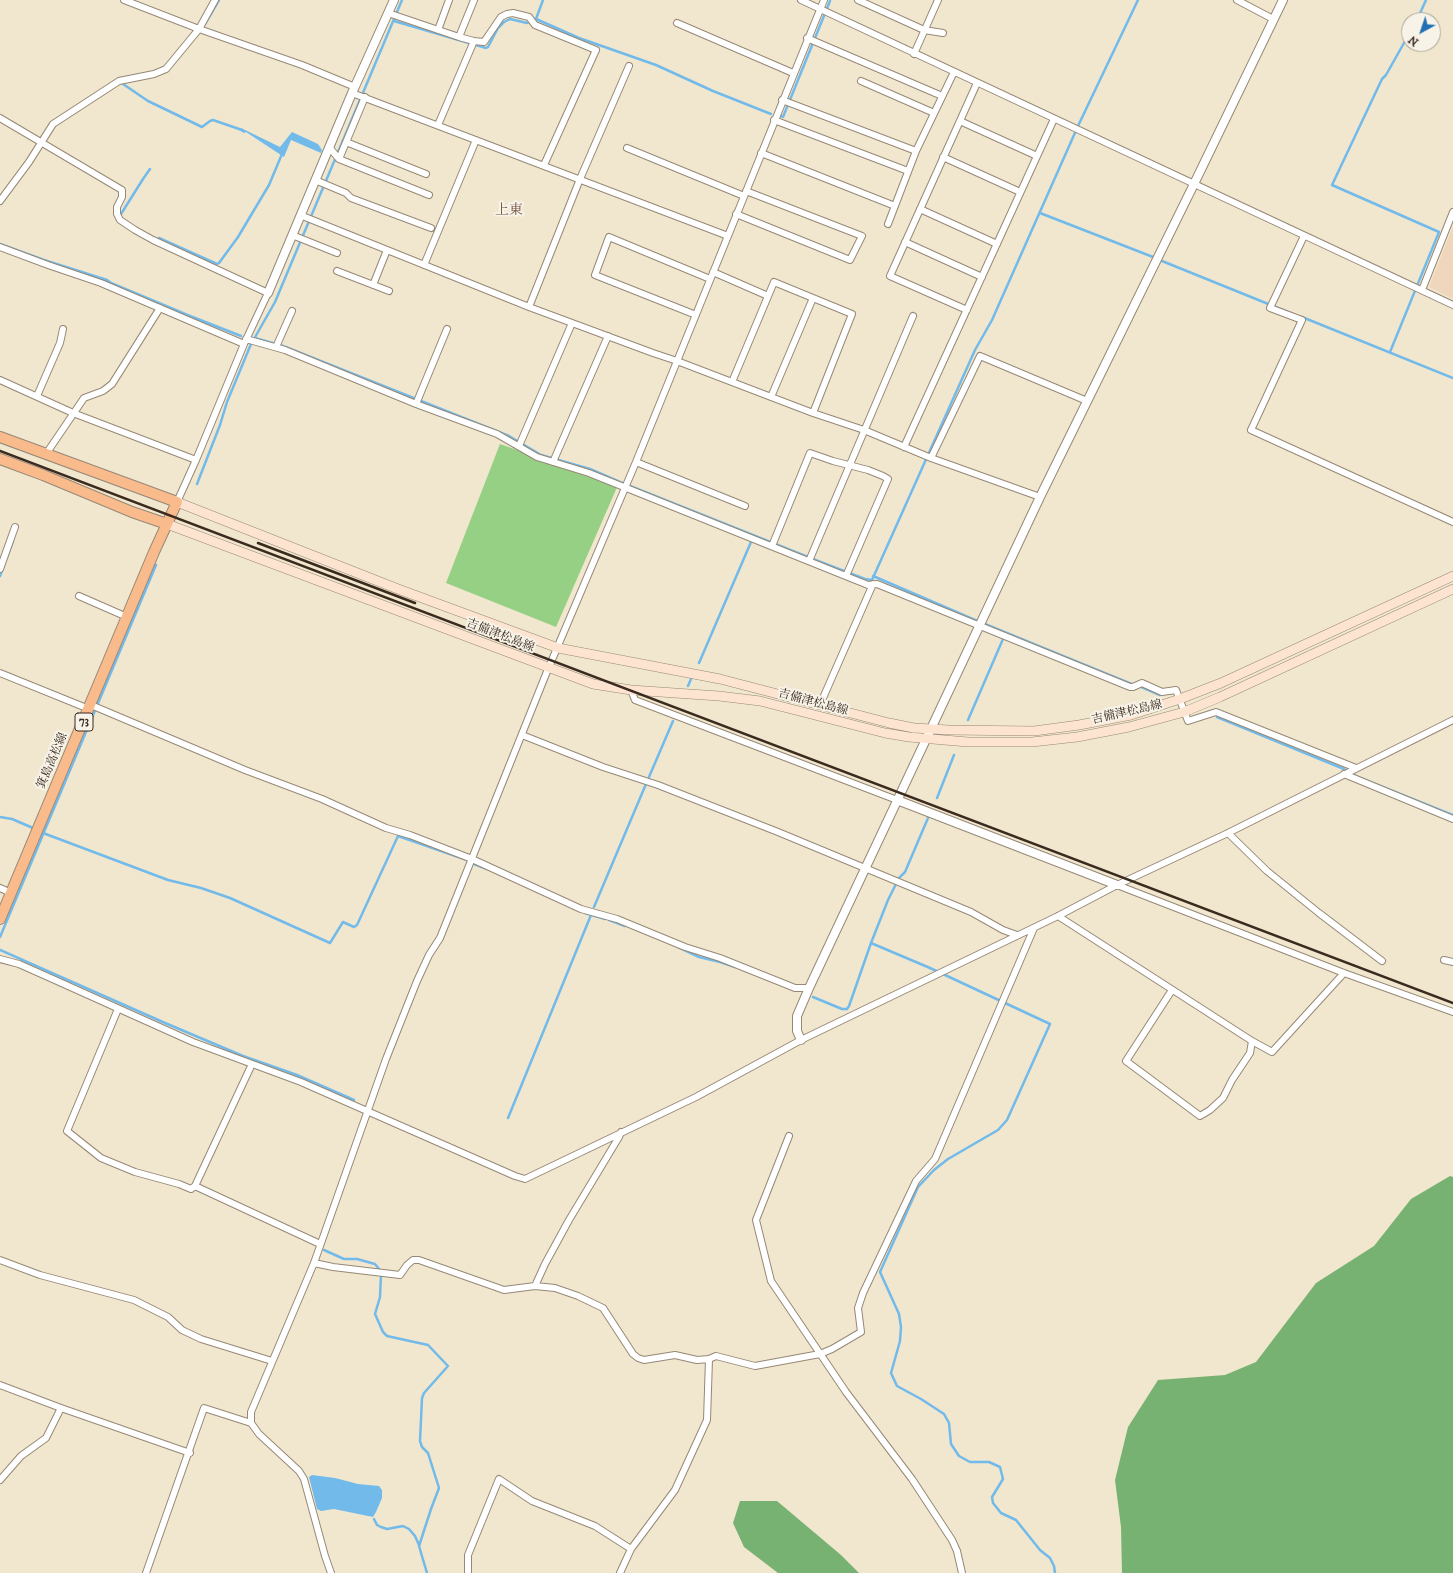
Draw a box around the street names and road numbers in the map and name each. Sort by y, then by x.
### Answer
street label: 吉備津松島線 [464,616,536,656]
street label: 吉備津松島線 [776,687,850,719]
street label: 吉備津松島線 [1090,698,1164,728]
road number: 73 [75,713,93,731]
street label: 箕島高松線 [35,731,71,791]

